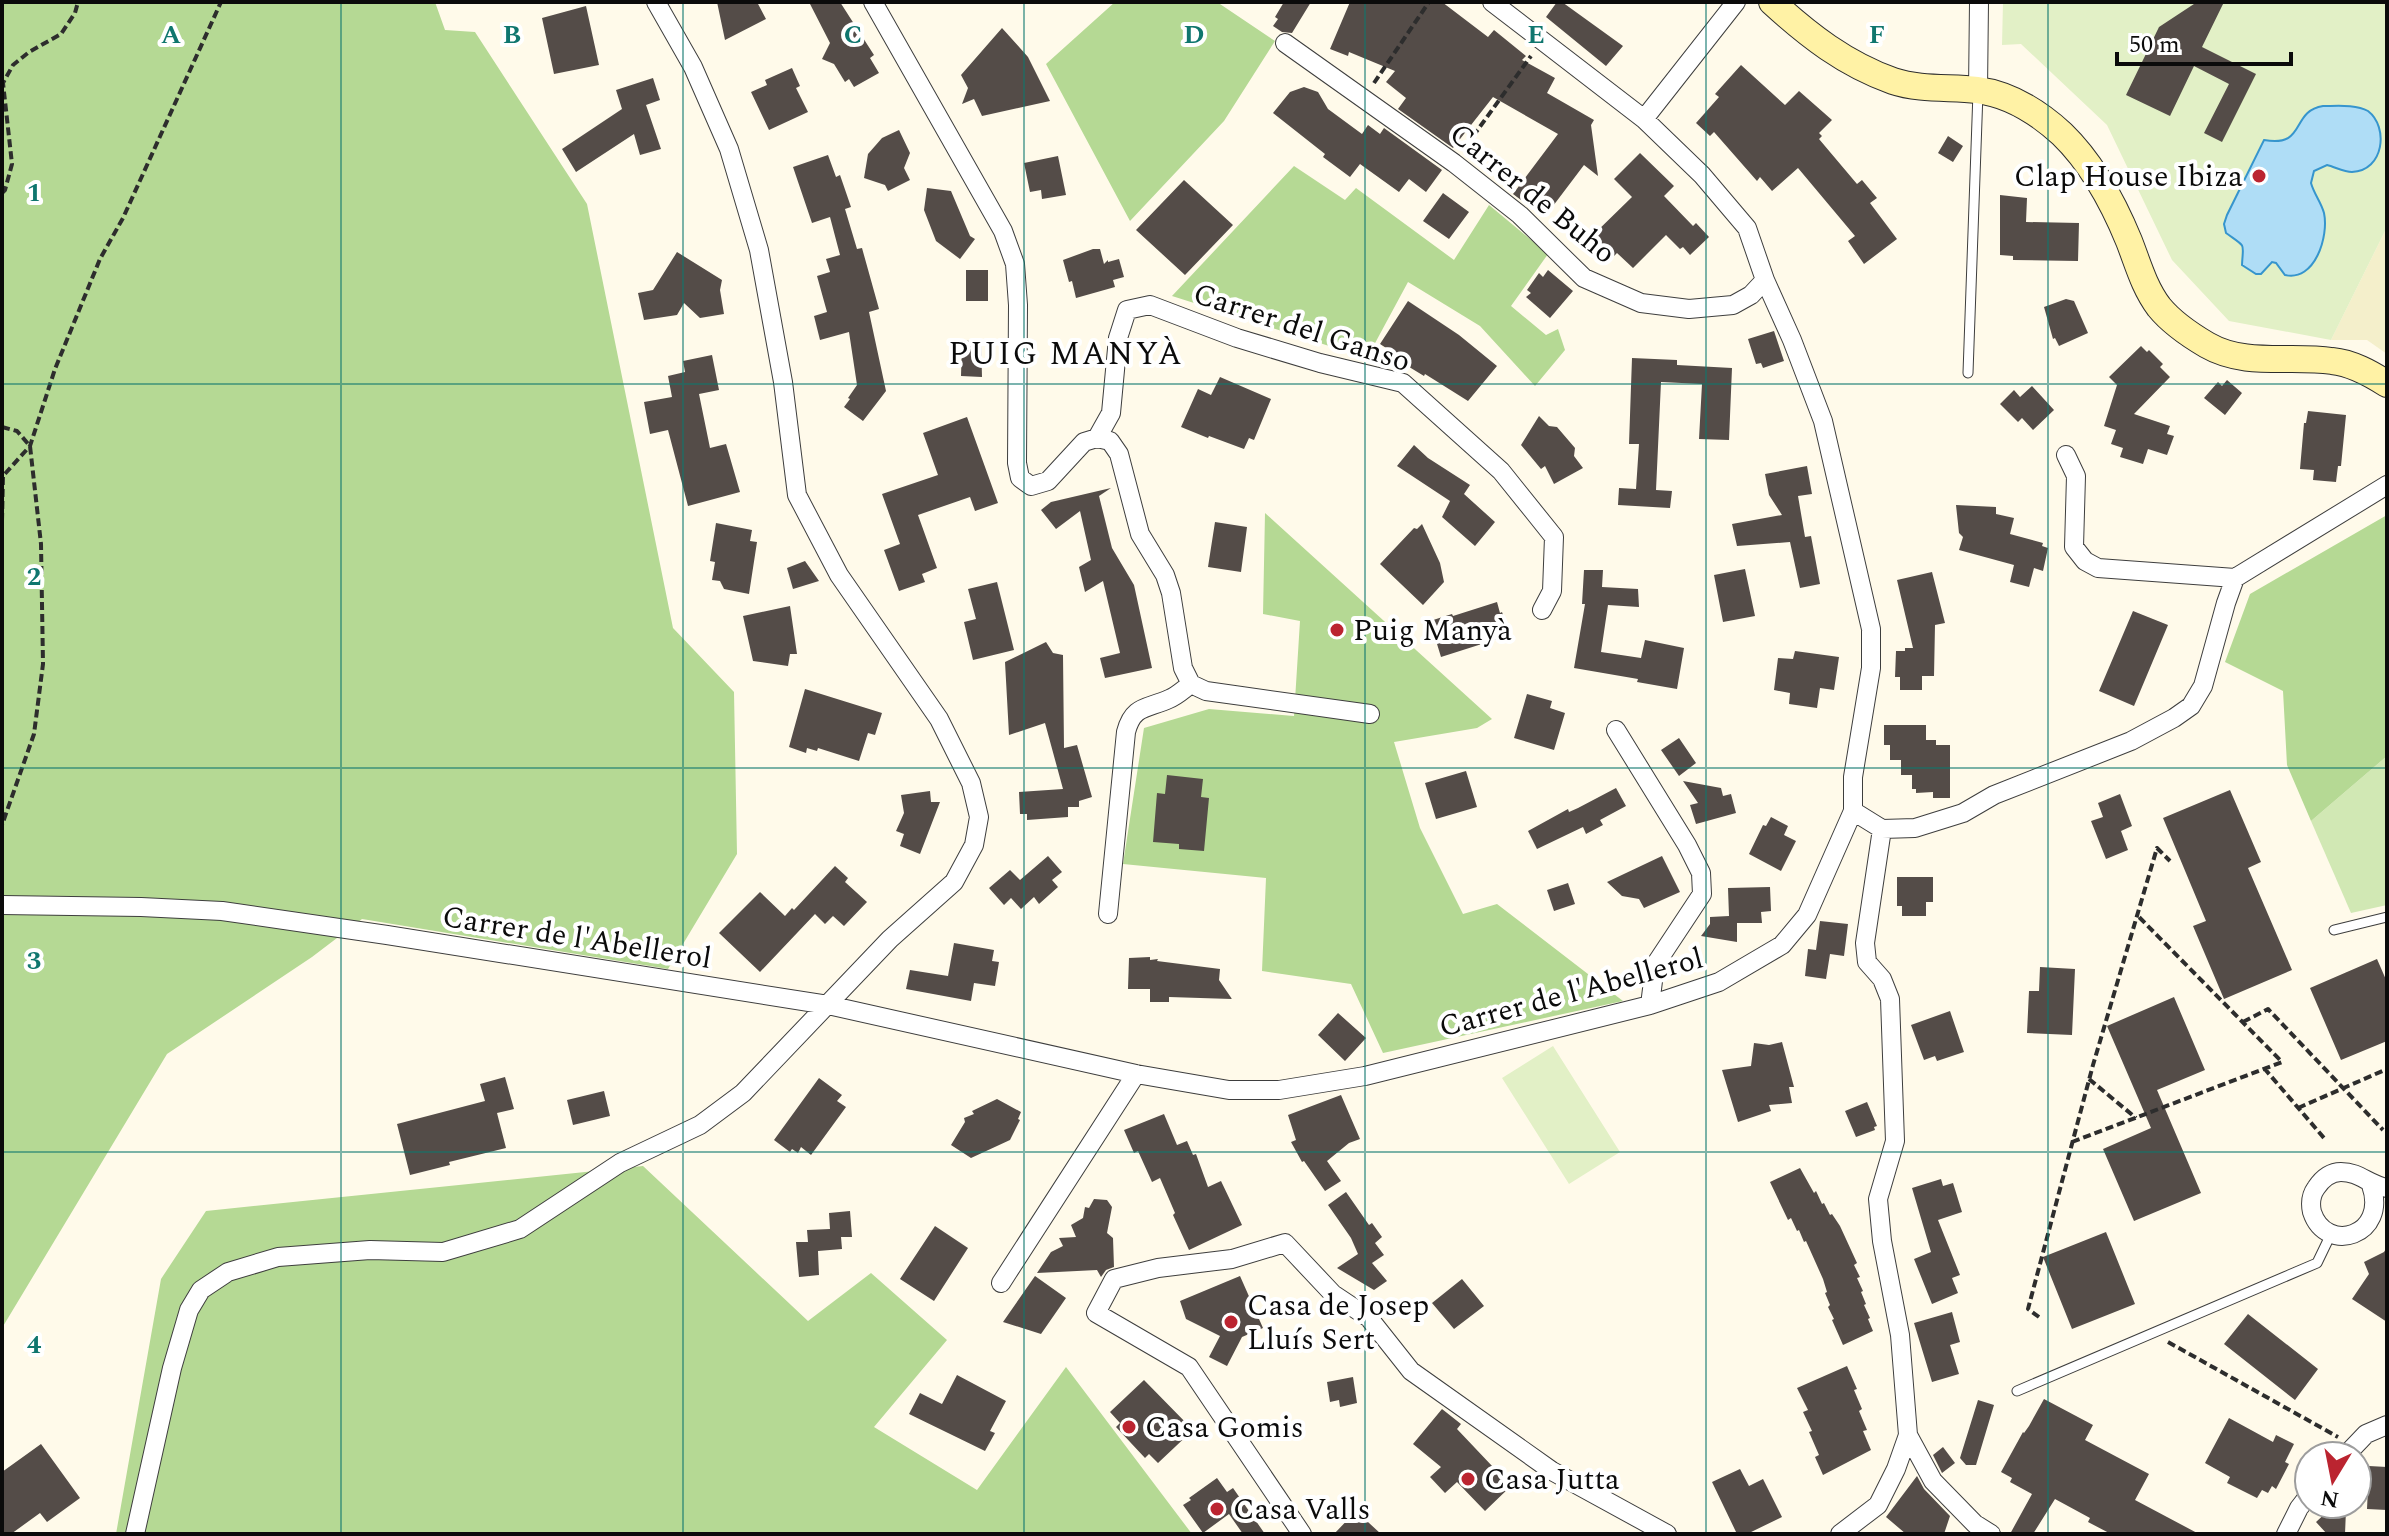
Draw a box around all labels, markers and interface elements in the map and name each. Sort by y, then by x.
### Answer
text: A [161,15,181,55]
text: B [503,15,521,55]
text: C [844,15,862,55]
text: D [1184,15,1204,55]
text: E [1527,15,1545,55]
text: F [1869,15,1885,55]
scale bar [2117,16,2291,66]
text: 50 m [2129,27,2180,63]
street label: Carrer de Buho [1439,112,1626,276]
place label: Clap House Ibiza [2014,154,2243,200]
marker: Clap House Ibiza [2250,167,2268,185]
text: 1 [27,173,41,213]
street label: Carrer del Ganso [1187,271,1416,385]
district label: PUIG MANYÀ [948,330,1184,379]
text: 2 [27,557,41,597]
place label: Puig Manyà [1353,608,1512,654]
marker: Puig Manyà [1328,621,1346,639]
street label: Carrer de l'Abellerol [439,894,715,982]
street label: Carrer de l'Abellerol [1434,936,1708,1050]
text: 3 [27,941,41,981]
place label: Casa de Josep Lluís Sert [1247,1283,1429,1363]
marker: Casa de Josep Lluís Sert [1222,1313,1240,1331]
text: 4 [27,1325,42,1365]
place label: Casa Gomis [1145,1405,1304,1451]
marker: Casa Gomis [1120,1418,1138,1436]
north arrow [2293,1440,2373,1520]
place label: Casa Jutta [1484,1457,1620,1503]
marker: Casa Jutta [1459,1470,1477,1488]
text: N [2318,1480,2341,1516]
place label: Casa Valls [1233,1487,1370,1533]
marker: Casa Valls [1208,1500,1226,1518]

